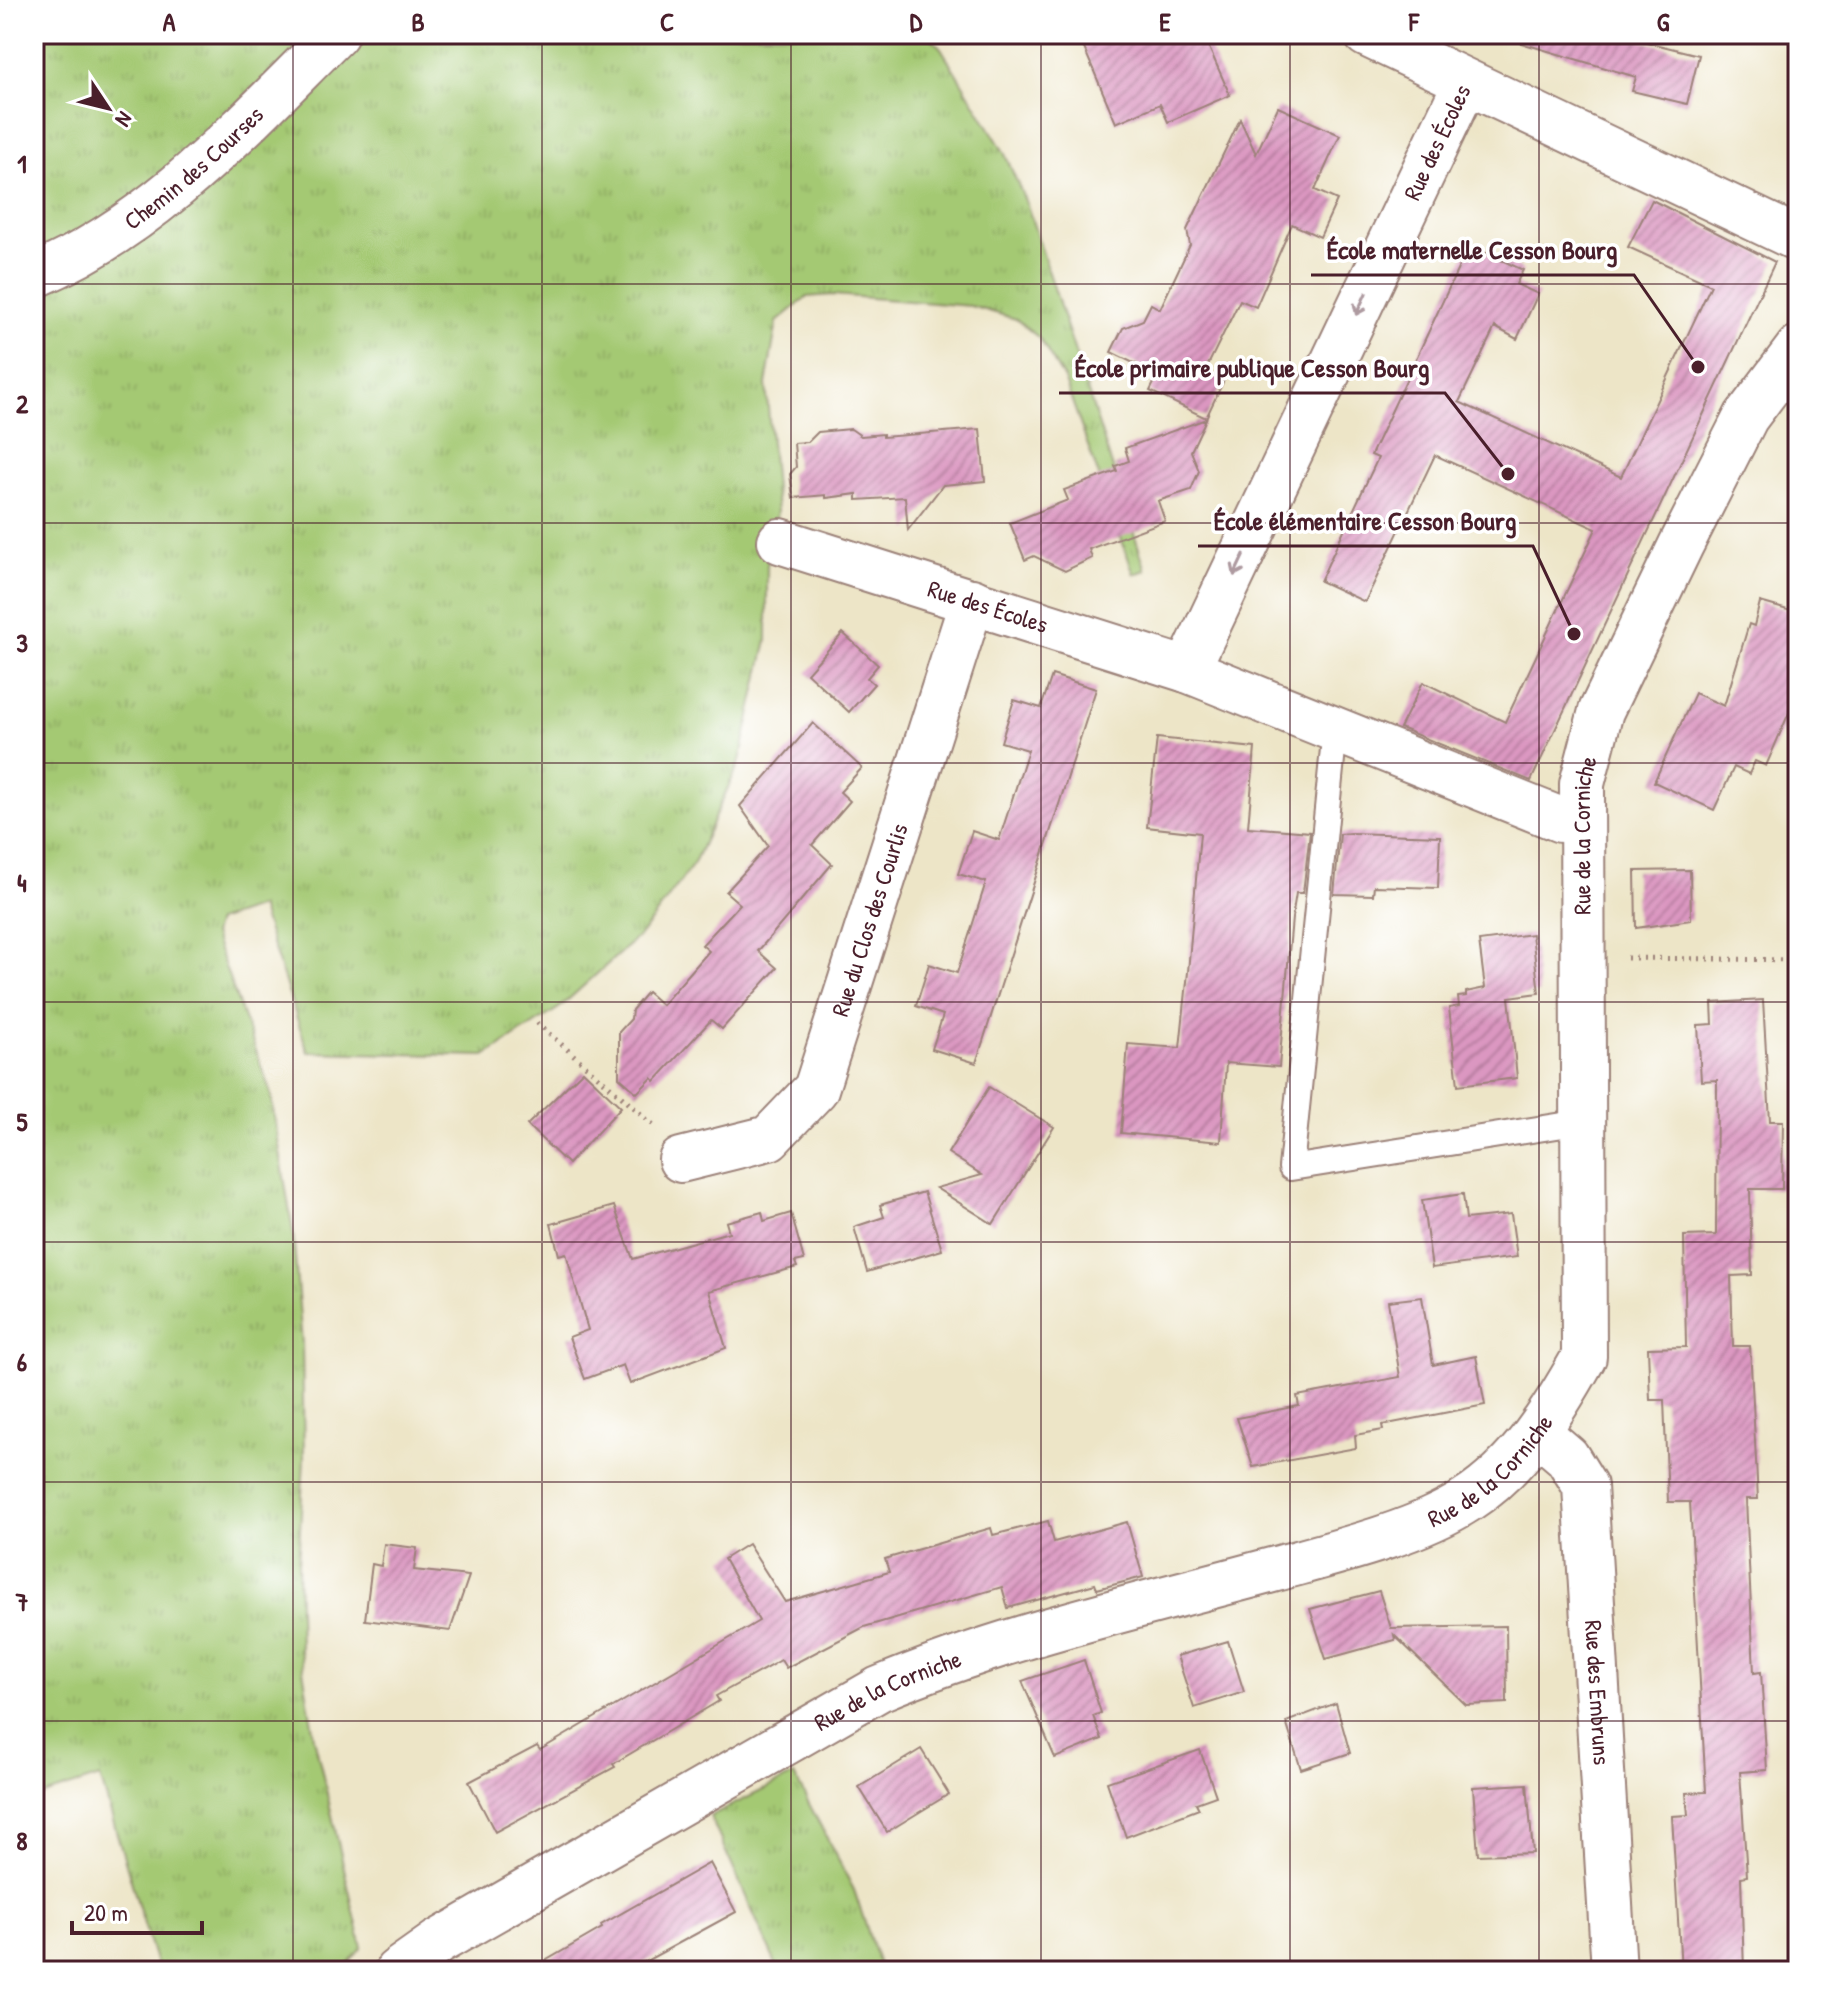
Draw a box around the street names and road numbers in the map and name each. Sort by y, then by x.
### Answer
street label: Rue des Écoles [1395,79,1478,205]
street label: Chemin des Courses [117,99,270,236]
street label: Rue des Écoles [924,572,1052,640]
street label: Rue de la Corniche [1565,752,1604,915]
street label: Rue du Clos des Courlis [823,819,915,1020]
street label: Rue de la Corniche [1422,1408,1560,1534]
street label: Rue des Embruns [1578,1619,1619,1766]
street label: Rue de la Corniche [808,1642,965,1738]

